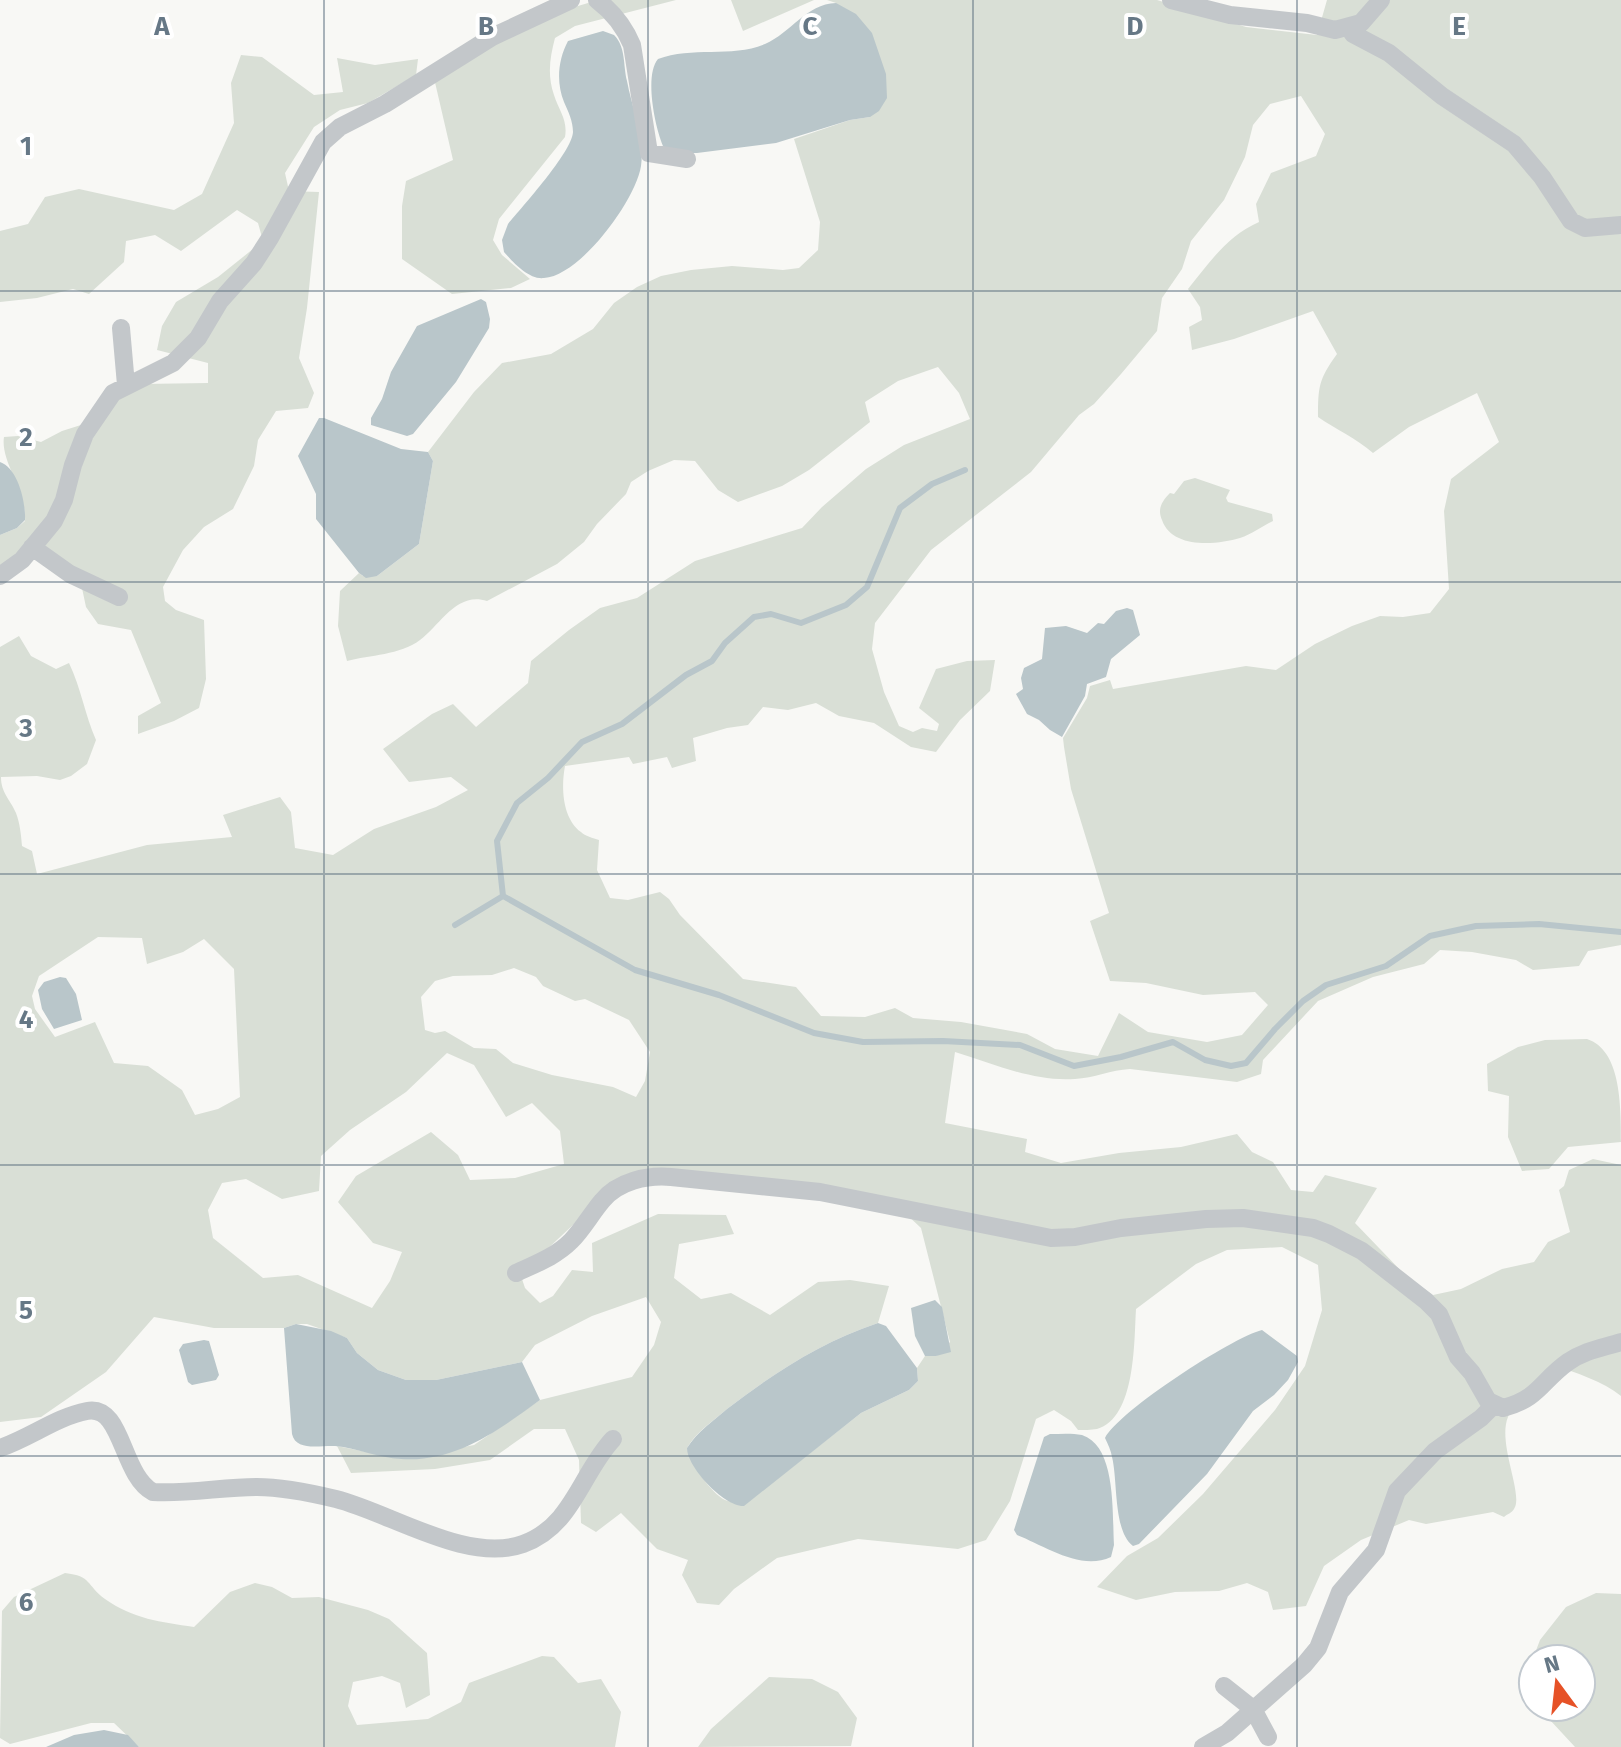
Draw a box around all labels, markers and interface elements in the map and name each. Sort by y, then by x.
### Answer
text: A [153,11,170,42]
text: B [478,11,494,42]
text: C [803,11,818,42]
text: D [1127,11,1144,42]
text: E [1452,11,1466,42]
text: 1 [20,131,32,162]
text: 2 [19,422,33,453]
text: 3 [18,713,33,744]
text: 4 [19,1004,34,1035]
text: 5 [19,1295,33,1326]
text: 6 [19,1587,34,1618]
north arrow [1517,1643,1597,1723]
text: N [1541,1649,1562,1679]

